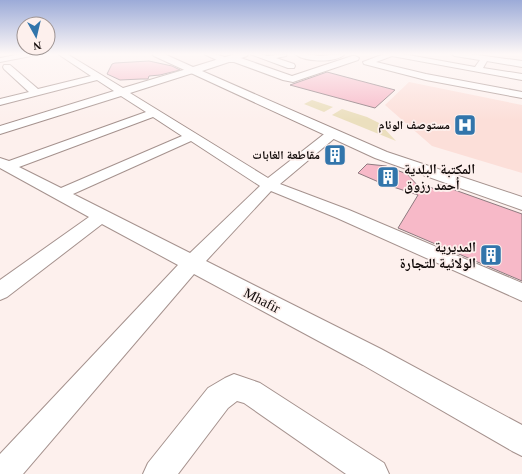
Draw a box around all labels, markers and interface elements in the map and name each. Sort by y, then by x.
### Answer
north arrow [16,16,56,56]
text: N [33,39,42,52]
hospital icon: مستوصف الوئام [452,112,478,138]
place label: مستوصف الوئام [379,118,450,133]
building icon: مقاطعة الغابات [322,142,348,168]
place label: مقاطعة الغابات [252,148,320,162]
place label: المكتبة البلدية أحمد رزوق [404,162,475,194]
building icon: المكتبة البلدية أحمد رزوق [375,164,401,190]
place label: المديرية الولائية للتجارة [400,240,476,271]
building icon: المديرية الولائية للتجارة [478,242,504,268]
street label: Mhafir [241,285,283,316]

